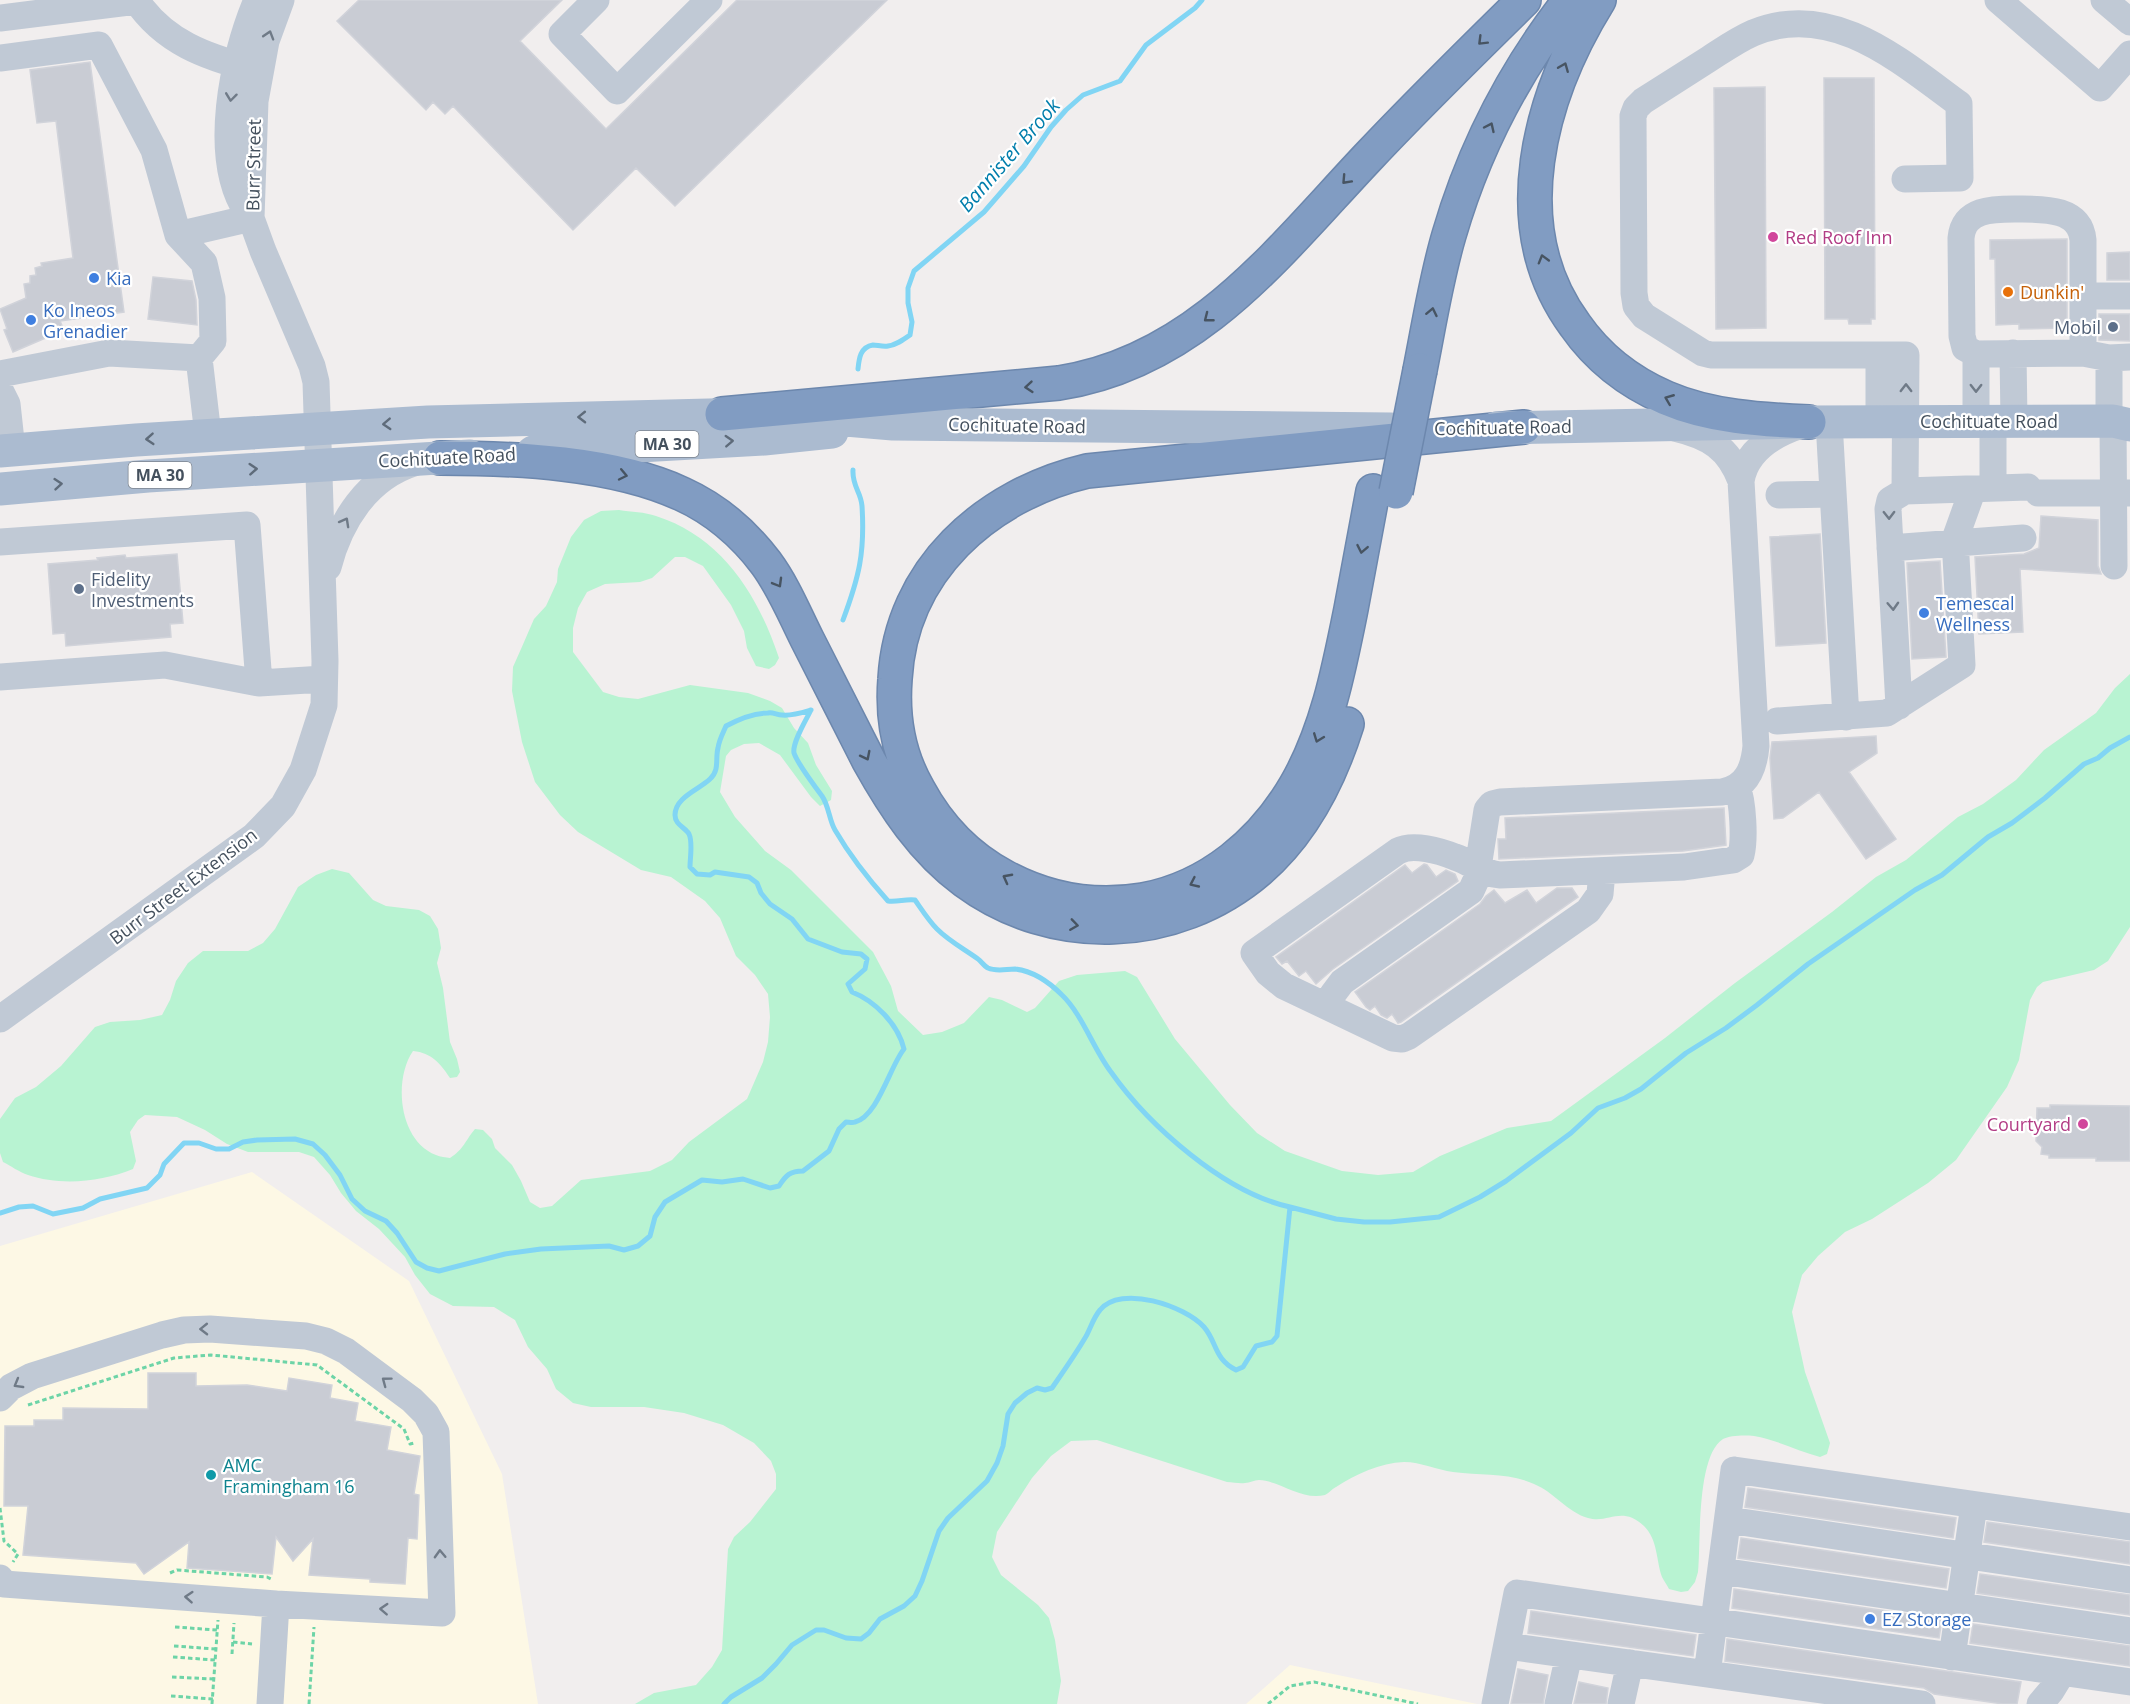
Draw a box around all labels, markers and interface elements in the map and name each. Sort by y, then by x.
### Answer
one-way arrow [261,30,274,41]
one-way arrow [1479,34,1489,45]
one-way arrow [1557,62,1569,73]
one-way arrow [226,92,238,101]
water label: Bannister Brook [952,92,1067,217]
street label: Burr Street [240,119,266,211]
one-way arrow [1483,122,1495,133]
one-way arrow [1342,174,1353,184]
place label: Red Roof Inn [1785,225,1893,249]
marker: Red Roof Inn [1766,230,1780,244]
one-way arrow [1538,254,1550,265]
place label: Kia [106,266,132,290]
marker: Kia [87,271,101,285]
place label: Dunkin' [2020,280,2084,304]
marker: Dunkin' [2001,285,2015,299]
place label: Ko Ineos Grenadier [43,298,128,343]
one-way arrow [1425,308,1438,318]
one-way arrow [1204,311,1215,322]
marker: Ko Ineos Grenadier [24,313,38,327]
place label: Mobil [2054,315,2101,339]
marker: Mobil [2106,320,2120,334]
one-way arrow [1025,380,1034,393]
one-way arrow [1970,383,1982,392]
one-way arrow [1900,384,1912,393]
one-way arrow [1664,393,1675,406]
street label: Cochituate Road [1920,409,2058,433]
one-way arrow [578,411,587,423]
street label: Cochituate Road [948,412,1086,438]
street label: Cochituate Road [1434,414,1572,440]
one-way arrow [383,417,392,430]
road number: MA 30 [636,431,698,457]
one-way arrow [145,432,154,445]
one-way arrow [724,434,733,447]
street label: Cochituate Road [377,441,517,473]
road number: MA 30 [128,462,192,488]
one-way arrow [248,463,257,476]
one-way arrow [618,468,628,481]
one-way arrow [54,478,63,491]
one-way arrow [1882,510,1895,519]
one-way arrow [338,518,350,528]
one-way arrow [1356,543,1369,553]
place label: Fidelity Investments [91,567,194,612]
one-way arrow [771,576,782,587]
marker: Fidelity Investments [72,582,86,596]
place label: Temescal Wellness [1936,591,2015,636]
one-way arrow [1887,602,1900,611]
marker: Temescal Wellness [1917,606,1931,620]
one-way arrow [1313,732,1325,743]
one-way arrow [859,750,871,761]
street label: Burr Street Extension [104,823,262,949]
one-way arrow [1002,874,1013,886]
one-way arrow [1190,875,1201,887]
one-way arrow [1069,919,1079,931]
place label: Courtyard [1987,1112,2071,1136]
marker: Courtyard [2076,1117,2090,1131]
one-way arrow [200,1323,209,1335]
one-way arrow [14,1376,24,1388]
one-way arrow [382,1377,393,1388]
place label: AMC Framingham 16 [223,1453,355,1498]
marker: AMC Framingham 16 [204,1468,218,1482]
one-way arrow [434,1550,446,1559]
one-way arrow [184,1591,193,1604]
one-way arrow [379,1603,388,1616]
place label: EZ Storage [1882,1607,1971,1631]
marker: EZ Storage [1863,1612,1877,1626]

